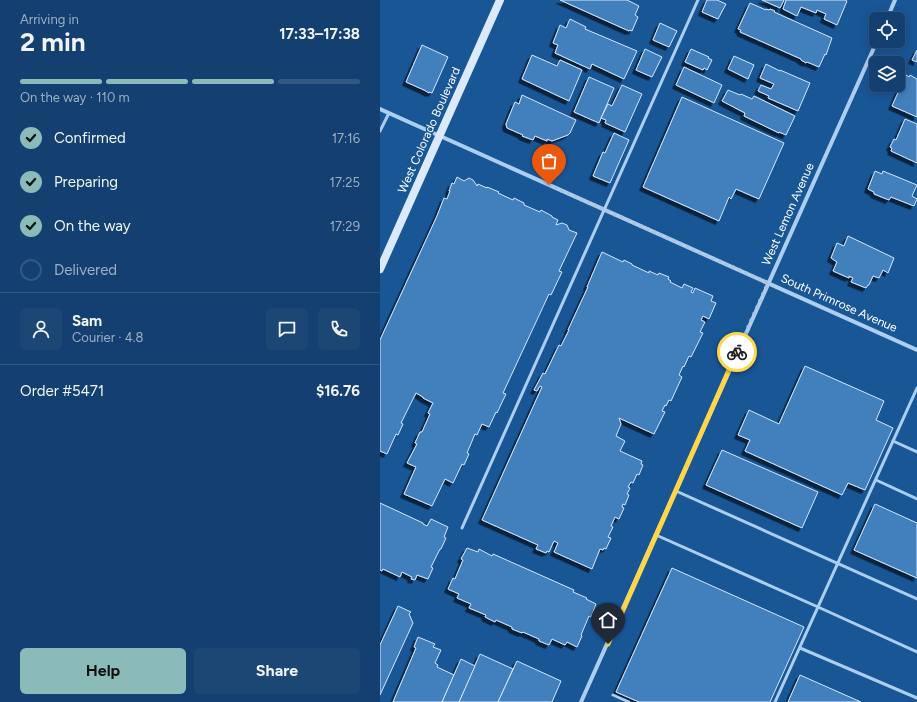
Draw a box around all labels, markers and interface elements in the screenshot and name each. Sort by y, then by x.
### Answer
text: Arriving in [20,12,79,27]
map controls [869,12,905,92]
button: locate [869,12,905,48]
text: 17:33–17:38 [279,25,360,43]
text: 2 min [20,26,86,58]
button: layers [869,56,905,92]
street label: West Colorado Boulevard [395,65,463,195]
text: On the way · 110 m [20,90,130,105]
icon: check [20,127,42,149]
text: Confirmed [54,129,126,147]
text: 17:16 [332,131,360,146]
pin [532,144,566,185]
icon: bag [538,150,560,172]
street label: West Lemon Avenue [759,160,817,267]
icon: check [20,171,42,193]
text: Preparing [54,173,118,191]
text: 17:25 [330,175,360,190]
icon: check [20,215,42,237]
text: On the way [54,217,131,235]
text: 17:29 [330,219,360,234]
text: Delivered [54,261,117,279]
street label: South Primrose Avenue [779,271,900,335]
button: person [20,308,62,350]
button: chat [266,308,308,350]
button: phone [318,308,360,350]
text: Sam [72,312,102,330]
text: Courier · 4.8 [72,330,144,345]
courier [717,332,757,372]
icon: bike [726,341,748,363]
text: Order #5471 [20,382,104,400]
text: $16.76 [316,382,360,400]
pin [591,603,625,644]
icon: home [597,609,619,631]
button: Help [20,648,186,694]
button: Share [194,648,360,694]

